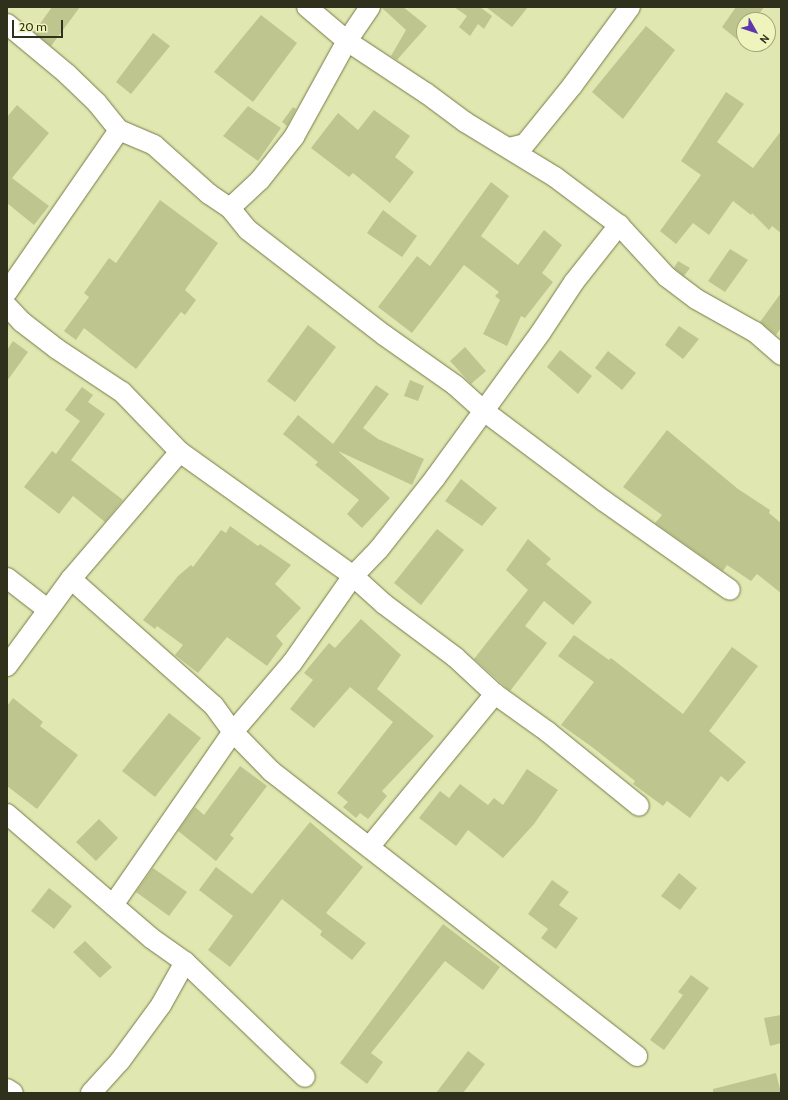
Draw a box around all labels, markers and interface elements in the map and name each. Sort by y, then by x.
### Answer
scale bar [14,12,65,38]
north arrow [736,12,776,52]
text: 20 m [19,19,47,34]
text: N [757,31,772,46]

